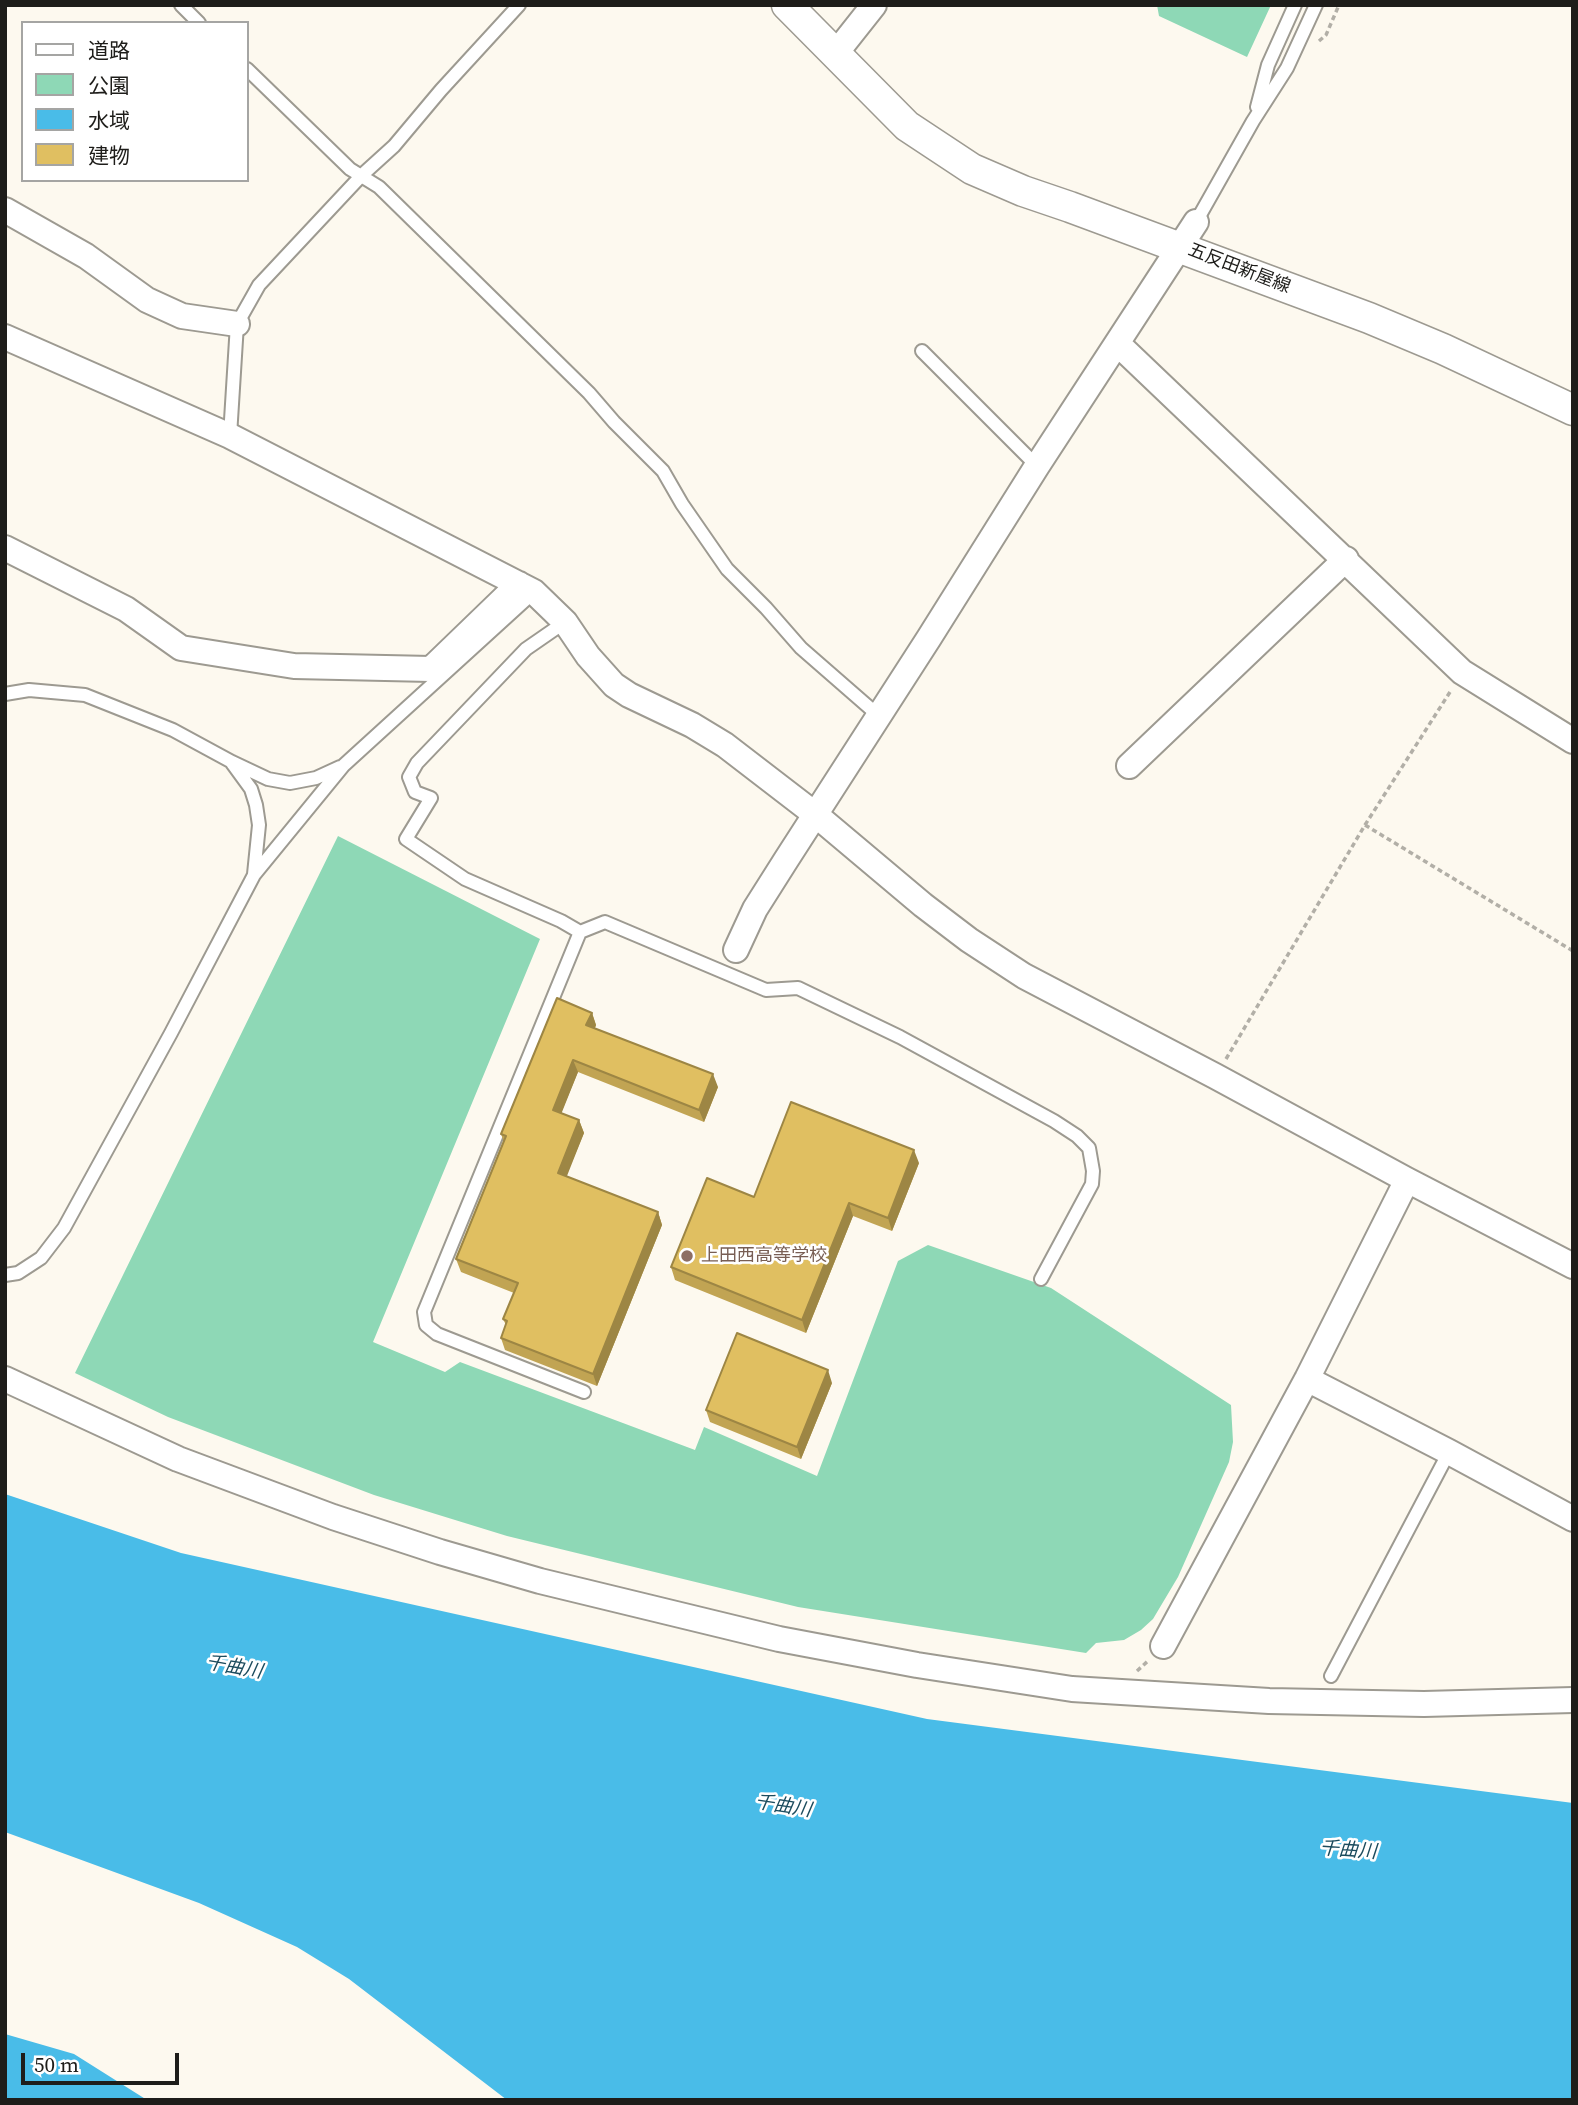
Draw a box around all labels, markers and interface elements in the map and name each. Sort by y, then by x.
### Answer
legend [21,21,248,182]
text: 道路 [88,36,130,65]
text: 公園 [88,71,130,100]
text: 水域 [88,106,130,135]
text: 建物 [88,141,130,170]
street label: 五反田新屋線 [1185,240,1293,298]
place label: 上田西高等学校 [701,1245,827,1267]
marker: 上田西高等学校 [679,1248,695,1264]
water label: 千曲川 [204,1652,264,1684]
water label: 千曲川 [753,1791,813,1823]
water label: 千曲川 [1319,1838,1377,1864]
scale bar [24,2038,182,2082]
text: 50 m [34,2050,79,2079]

